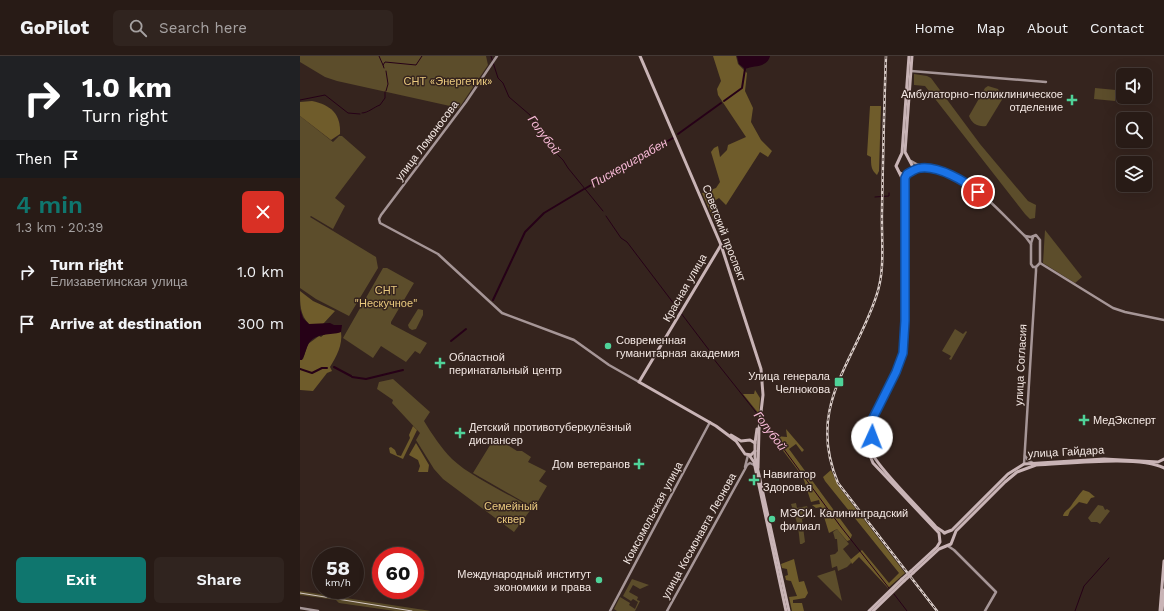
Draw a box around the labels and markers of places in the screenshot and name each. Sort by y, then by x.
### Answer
place label: Амбулаторно-поликлиническое отделение [901,88,1063,114]
marker: Амбулаторно-поликлиническое отделение [1066,94,1078,106]
pin [961,175,995,209]
place label: Современная гуманитарная академия [616,334,740,360]
marker: Современная гуманитарная академия [603,341,613,351]
place label: Областной перинатальный центр [449,351,562,377]
marker: Областной перинатальный центр [434,357,446,369]
place label: Улица генерала Челнокова [748,370,831,396]
marker: Улица генерала Челнокова [833,376,845,388]
marker: МедЭксперт [1078,414,1090,426]
place label: МедЭксперт [1093,414,1156,427]
place label: Детский противотуберкулёзный диспансер [469,421,631,447]
marker: Детский противотуберкулёзный диспансер [454,427,466,439]
place label: Дом ветеранов [552,458,630,471]
marker: Дом ветеранов [633,458,645,470]
place label: Навигатор Здоровья [763,468,816,494]
marker: Навигатор Здоровья [748,474,760,486]
place label: МЭСИ. Калининградский филиал [780,507,908,533]
marker: МЭСИ. Калининградский филиал [767,514,777,524]
place label: Международный институт экономики и права [457,568,592,594]
marker: Международный институт экономики и права [594,575,604,585]

